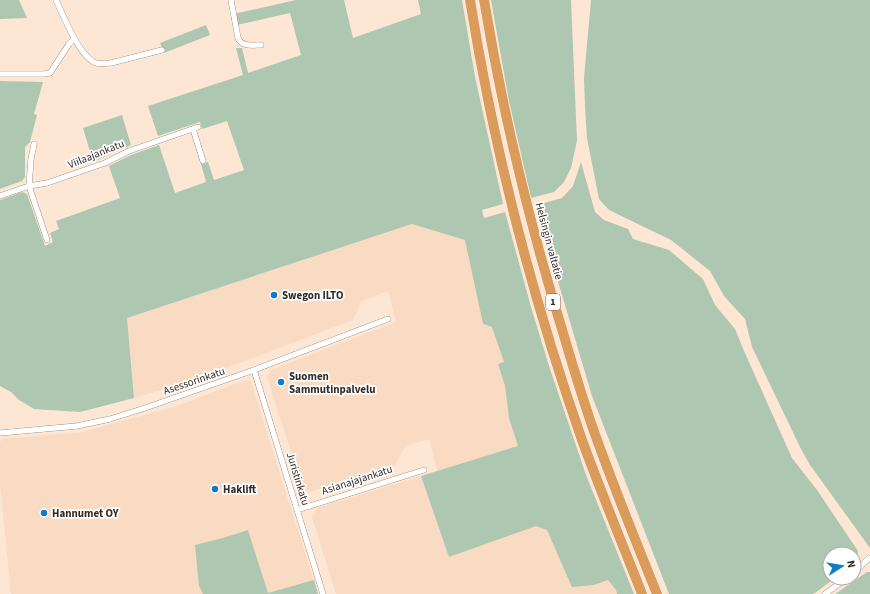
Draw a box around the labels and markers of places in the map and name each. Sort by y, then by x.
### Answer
place label: Swegon ILTO [282,288,344,303]
marker: Swegon ILTO [269,290,279,300]
place label: Suomen Sammutinpalvelu [289,369,375,397]
marker: Suomen Sammutinpalvelu [276,377,286,387]
place label: Haklift [223,482,256,497]
marker: Haklift [210,484,220,494]
place label: Hannumet OY [52,506,119,521]
marker: Hannumet OY [39,508,49,518]

